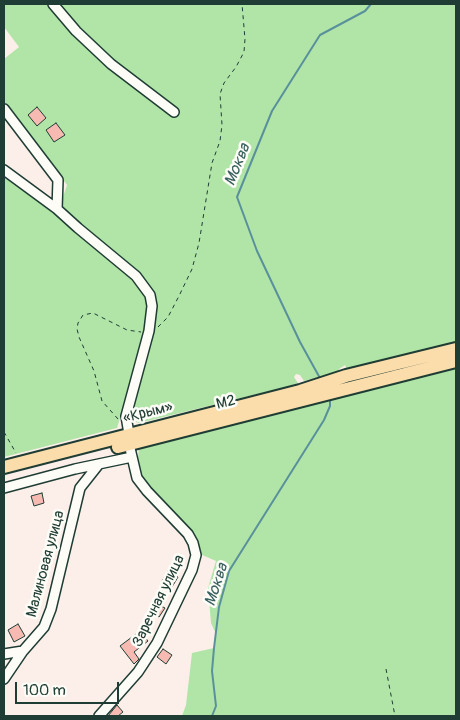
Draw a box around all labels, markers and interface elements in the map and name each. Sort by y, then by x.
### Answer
water label: Моква [221,141,255,189]
street label: М2 [215,392,237,414]
street label: «Крым» [121,398,175,428]
street label: Малиновая улица [23,509,69,619]
street label: Заречная улица [129,552,189,650]
water label: Моква [201,561,233,609]
scale bar [18,672,121,704]
text: 100 m [23,681,66,700]

